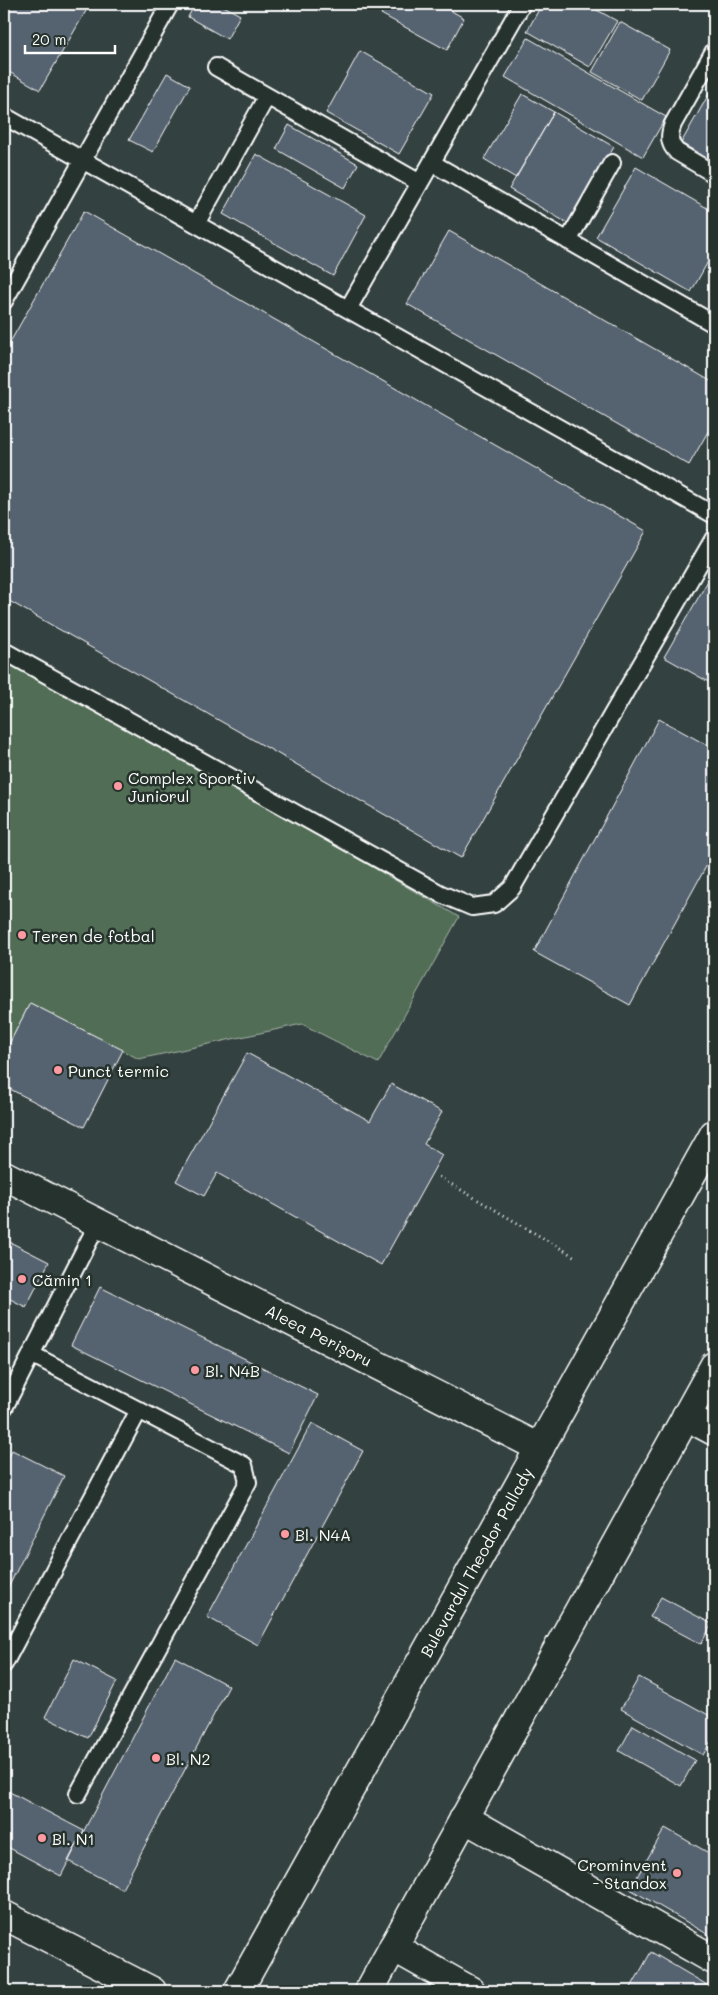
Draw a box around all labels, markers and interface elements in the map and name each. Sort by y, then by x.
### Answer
scale bar [25,22,115,54]
text: 20 m [32,29,66,49]
place label: Complex Sportiv Juniorul [128,767,256,806]
marker: Complex Sportiv Juniorul [112,780,124,792]
place label: Teren de fotbal [32,925,155,946]
marker: Teren de fotbal [16,929,28,941]
place label: Punct termic [68,1060,169,1081]
marker: Punct termic [52,1064,64,1076]
place label: Cămin 1 [32,1269,92,1290]
marker: Cămin 1 [16,1273,28,1285]
street label: Aleea Perișoru [262,1299,376,1372]
place label: Bl. N4B [205,1360,260,1381]
marker: Bl. N4B [189,1364,201,1376]
street label: Bulevardul Theodor Pallady [415,1464,537,1660]
place label: Bl. N4A [295,1524,351,1545]
marker: Bl. N4A [279,1528,291,1540]
place label: Bl. N2 [166,1748,211,1769]
marker: Bl. N2 [150,1752,162,1764]
place label: Bl. N1 [52,1828,95,1849]
marker: Bl. N1 [36,1832,48,1844]
place label: Crominvent - Standox [577,1854,667,1893]
marker: Crominvent - Standox [671,1867,683,1879]

